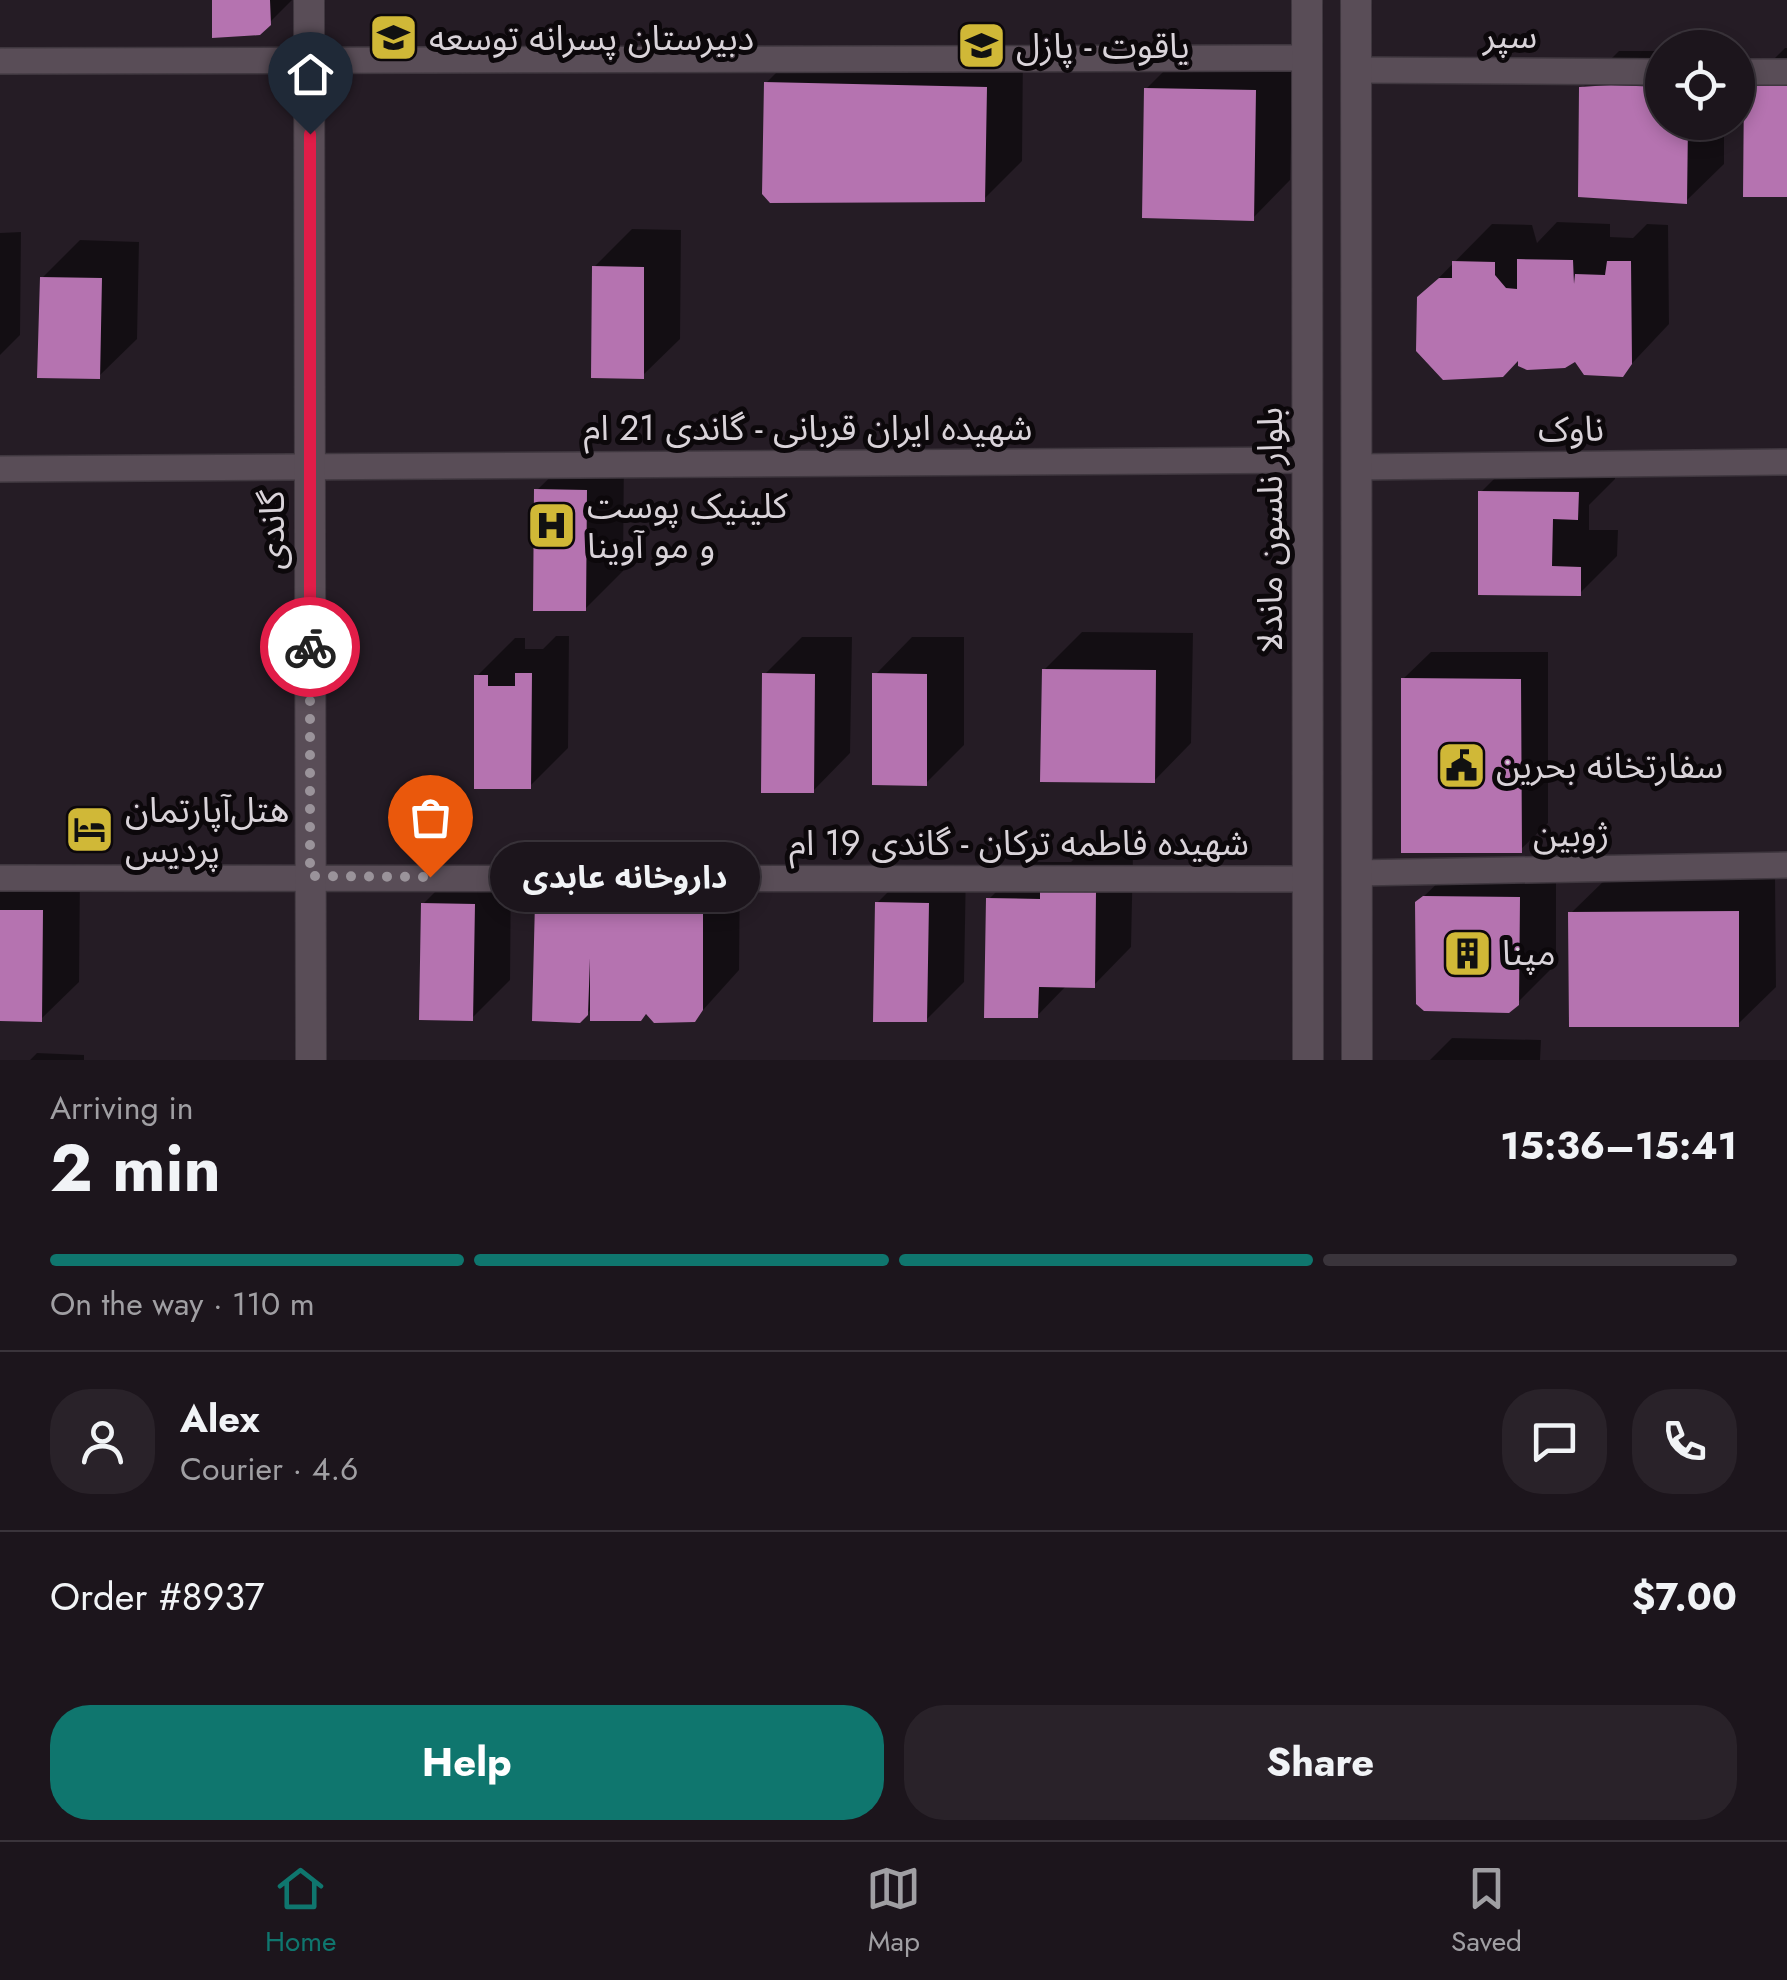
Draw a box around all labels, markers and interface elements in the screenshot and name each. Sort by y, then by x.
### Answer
street label: سپر [1482,11,1537,61]
school or university icon: دبیرستان پسرانه توسعه [368,12,420,64]
place label: دبیرستان پسرانه توسعه [429,13,754,63]
school or university icon: یاقوت - پازل [955,20,1007,72]
place label: یاقوت - پازل [1016,21,1190,71]
map controls [1645,30,1755,140]
button: locate [1645,30,1755,140]
pin [268,32,353,135]
icon: home [283,47,338,102]
street label: شهیده ایران قربانی - گاندی 21 ام [584,403,1032,454]
street label: ناوک [1538,403,1604,455]
street label: بلوار نلسون ماندلا [1245,407,1295,653]
place label: کلینیک پوست و مو آوینا [587,481,788,571]
street label: گاندی [247,490,297,570]
hospital icon: کلینیک پوست و مو آوینا [526,500,578,552]
courier [260,597,360,697]
icon: bike [283,620,338,675]
public building icon: سفارتخانه بحرین [1435,740,1487,792]
place label: سفارتخانه بحرین [1496,741,1723,791]
pin [388,775,473,878]
place label: هتل‌آپارتمان پردیس [125,785,289,875]
icon: bag [403,790,458,845]
hotel icon: هتل‌آپارتمان پردیس [64,804,116,856]
street label: ژوبین [1532,808,1610,860]
street label: شهیده فاطمه ترکان - گاندی 19 ام [789,818,1249,869]
callout: داروخانه عابدی [490,842,760,912]
text: داروخانه عابدی [523,854,727,900]
building icon: مپنا [1441,927,1493,979]
place label: مپنا [1502,928,1556,978]
text: Arriving in [50,1085,194,1131]
text: 15:36–15:41 [1500,1118,1737,1173]
text: 2 min [50,1121,221,1215]
text: On the way · 110 m [50,1281,315,1327]
button: person [50,1389,155,1494]
button: chat [1502,1389,1607,1494]
button: phone [1632,1389,1737,1494]
text: Alex [180,1391,260,1446]
text: Courier · 4.6 [180,1446,358,1492]
text: Order #8937 [50,1569,264,1624]
text: $7.00 [1632,1569,1737,1624]
button: Help [50,1705,884,1820]
button: Share [904,1705,1737,1820]
tab: Home [265,1861,336,1962]
tab: Map [866,1861,921,1962]
tab: Saved [1451,1861,1522,1962]

